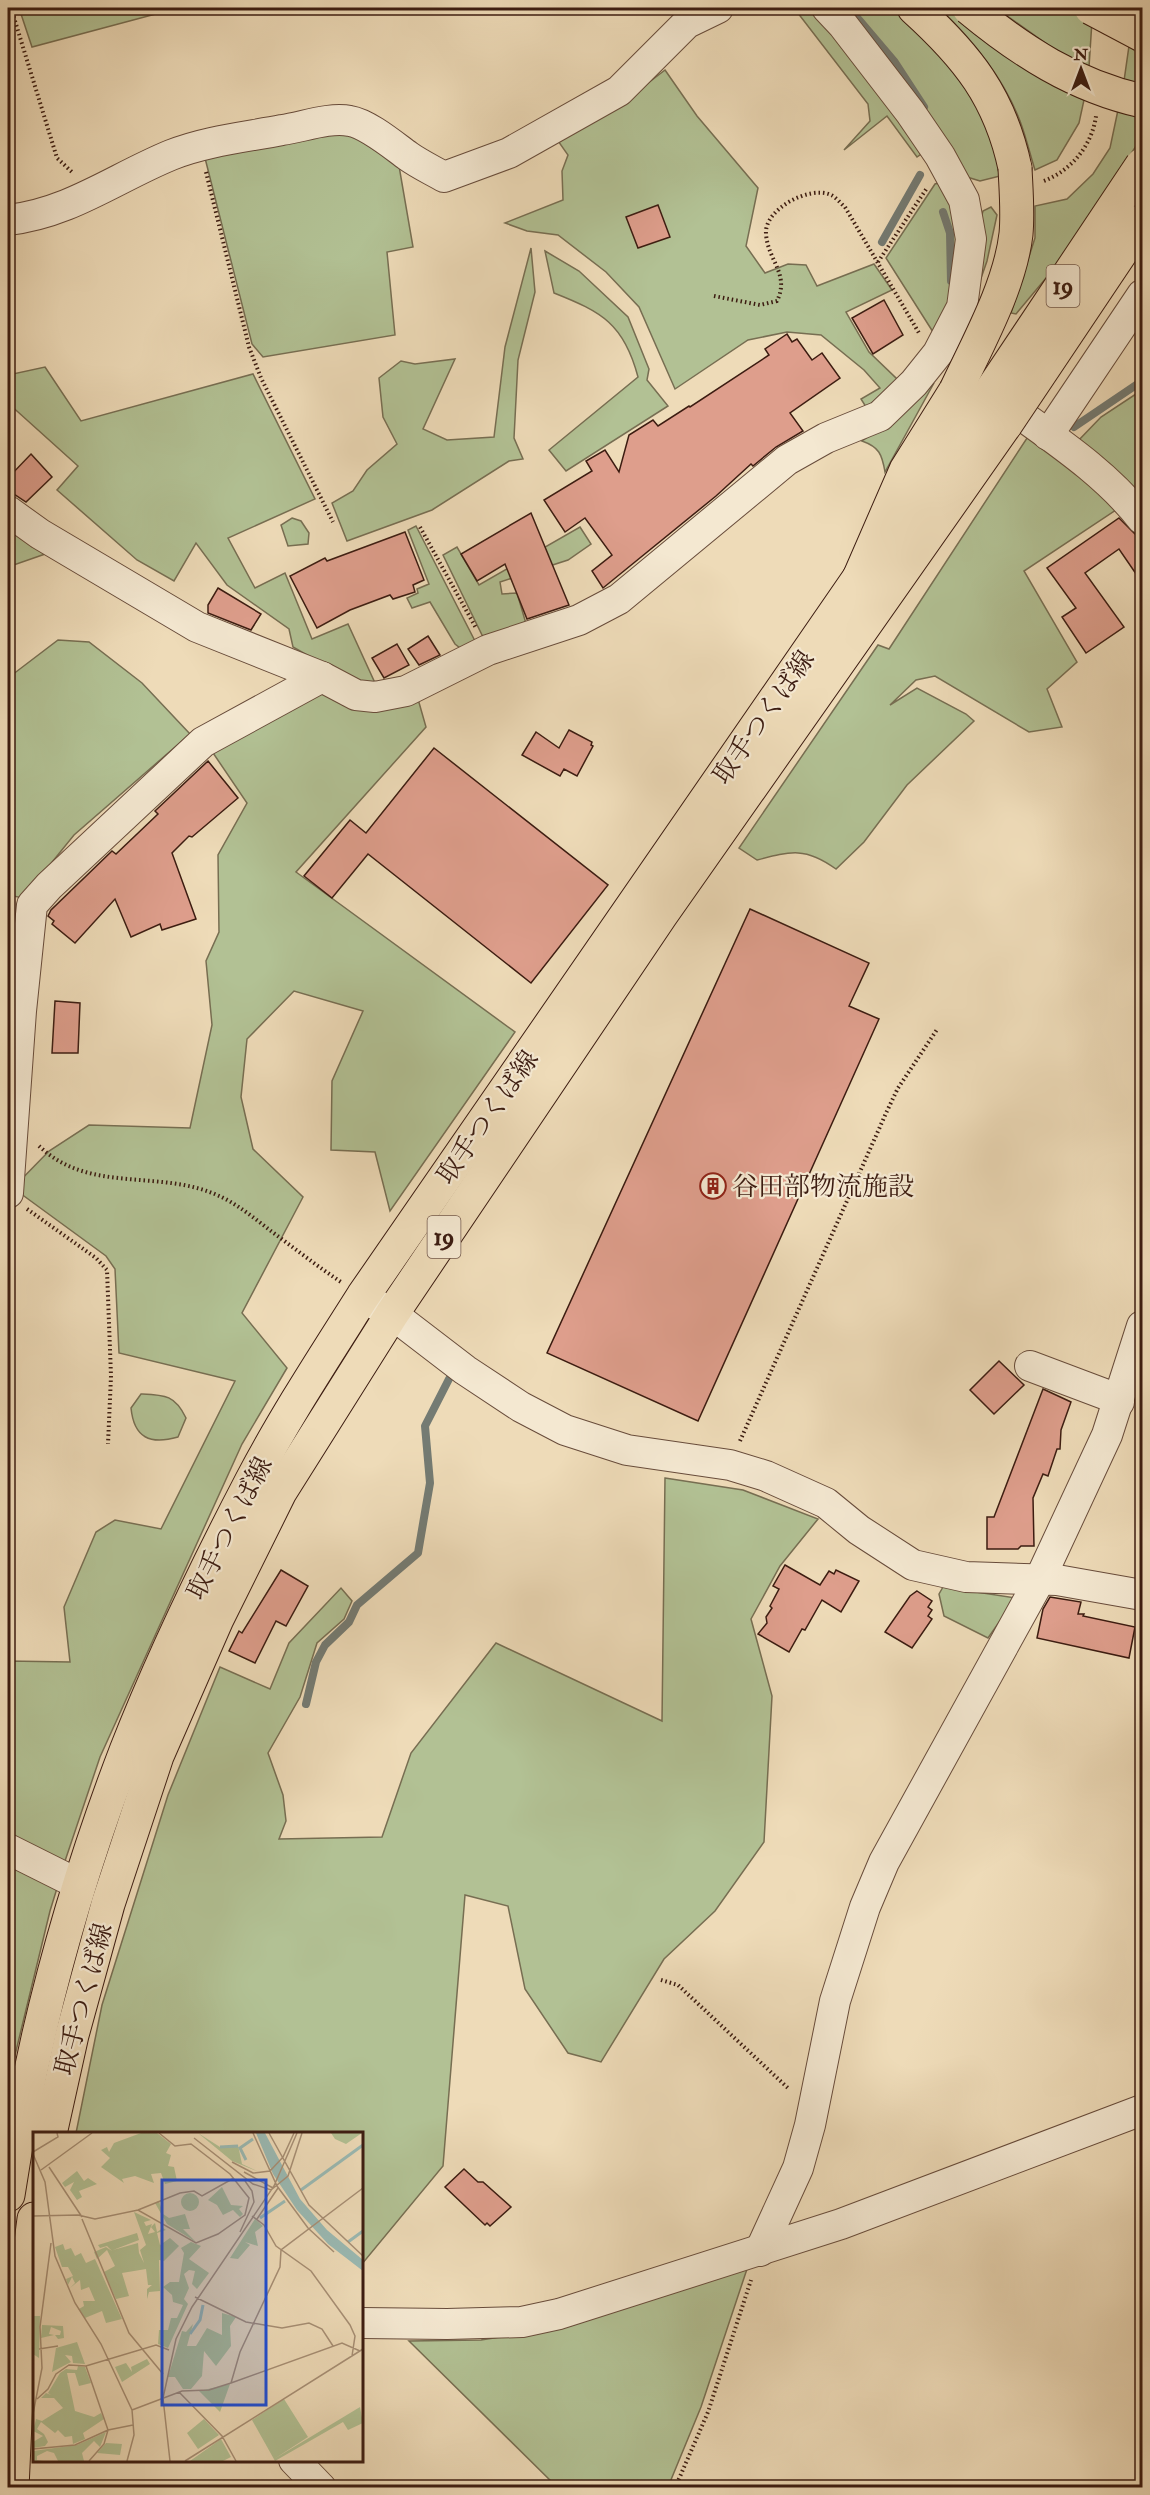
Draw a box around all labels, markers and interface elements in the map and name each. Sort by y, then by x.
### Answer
north arrow [1051,39,1111,99]
text: N [1073,45,1089,65]
road number: 19 [1046,265,1080,307]
street label: 取手つくば線 [706,644,822,791]
street label: 取手つくば線 [430,1044,546,1191]
building icon: 谷田部物流施設 [698,1171,728,1201]
place label: 谷田部物流施設 [732,1171,914,1203]
road number: 19 [428,1216,460,1258]
street label: 取手つくば線 [180,1452,280,1605]
street label: 取手つくば線 [48,1920,120,2079]
inset map [33,2132,363,2462]

